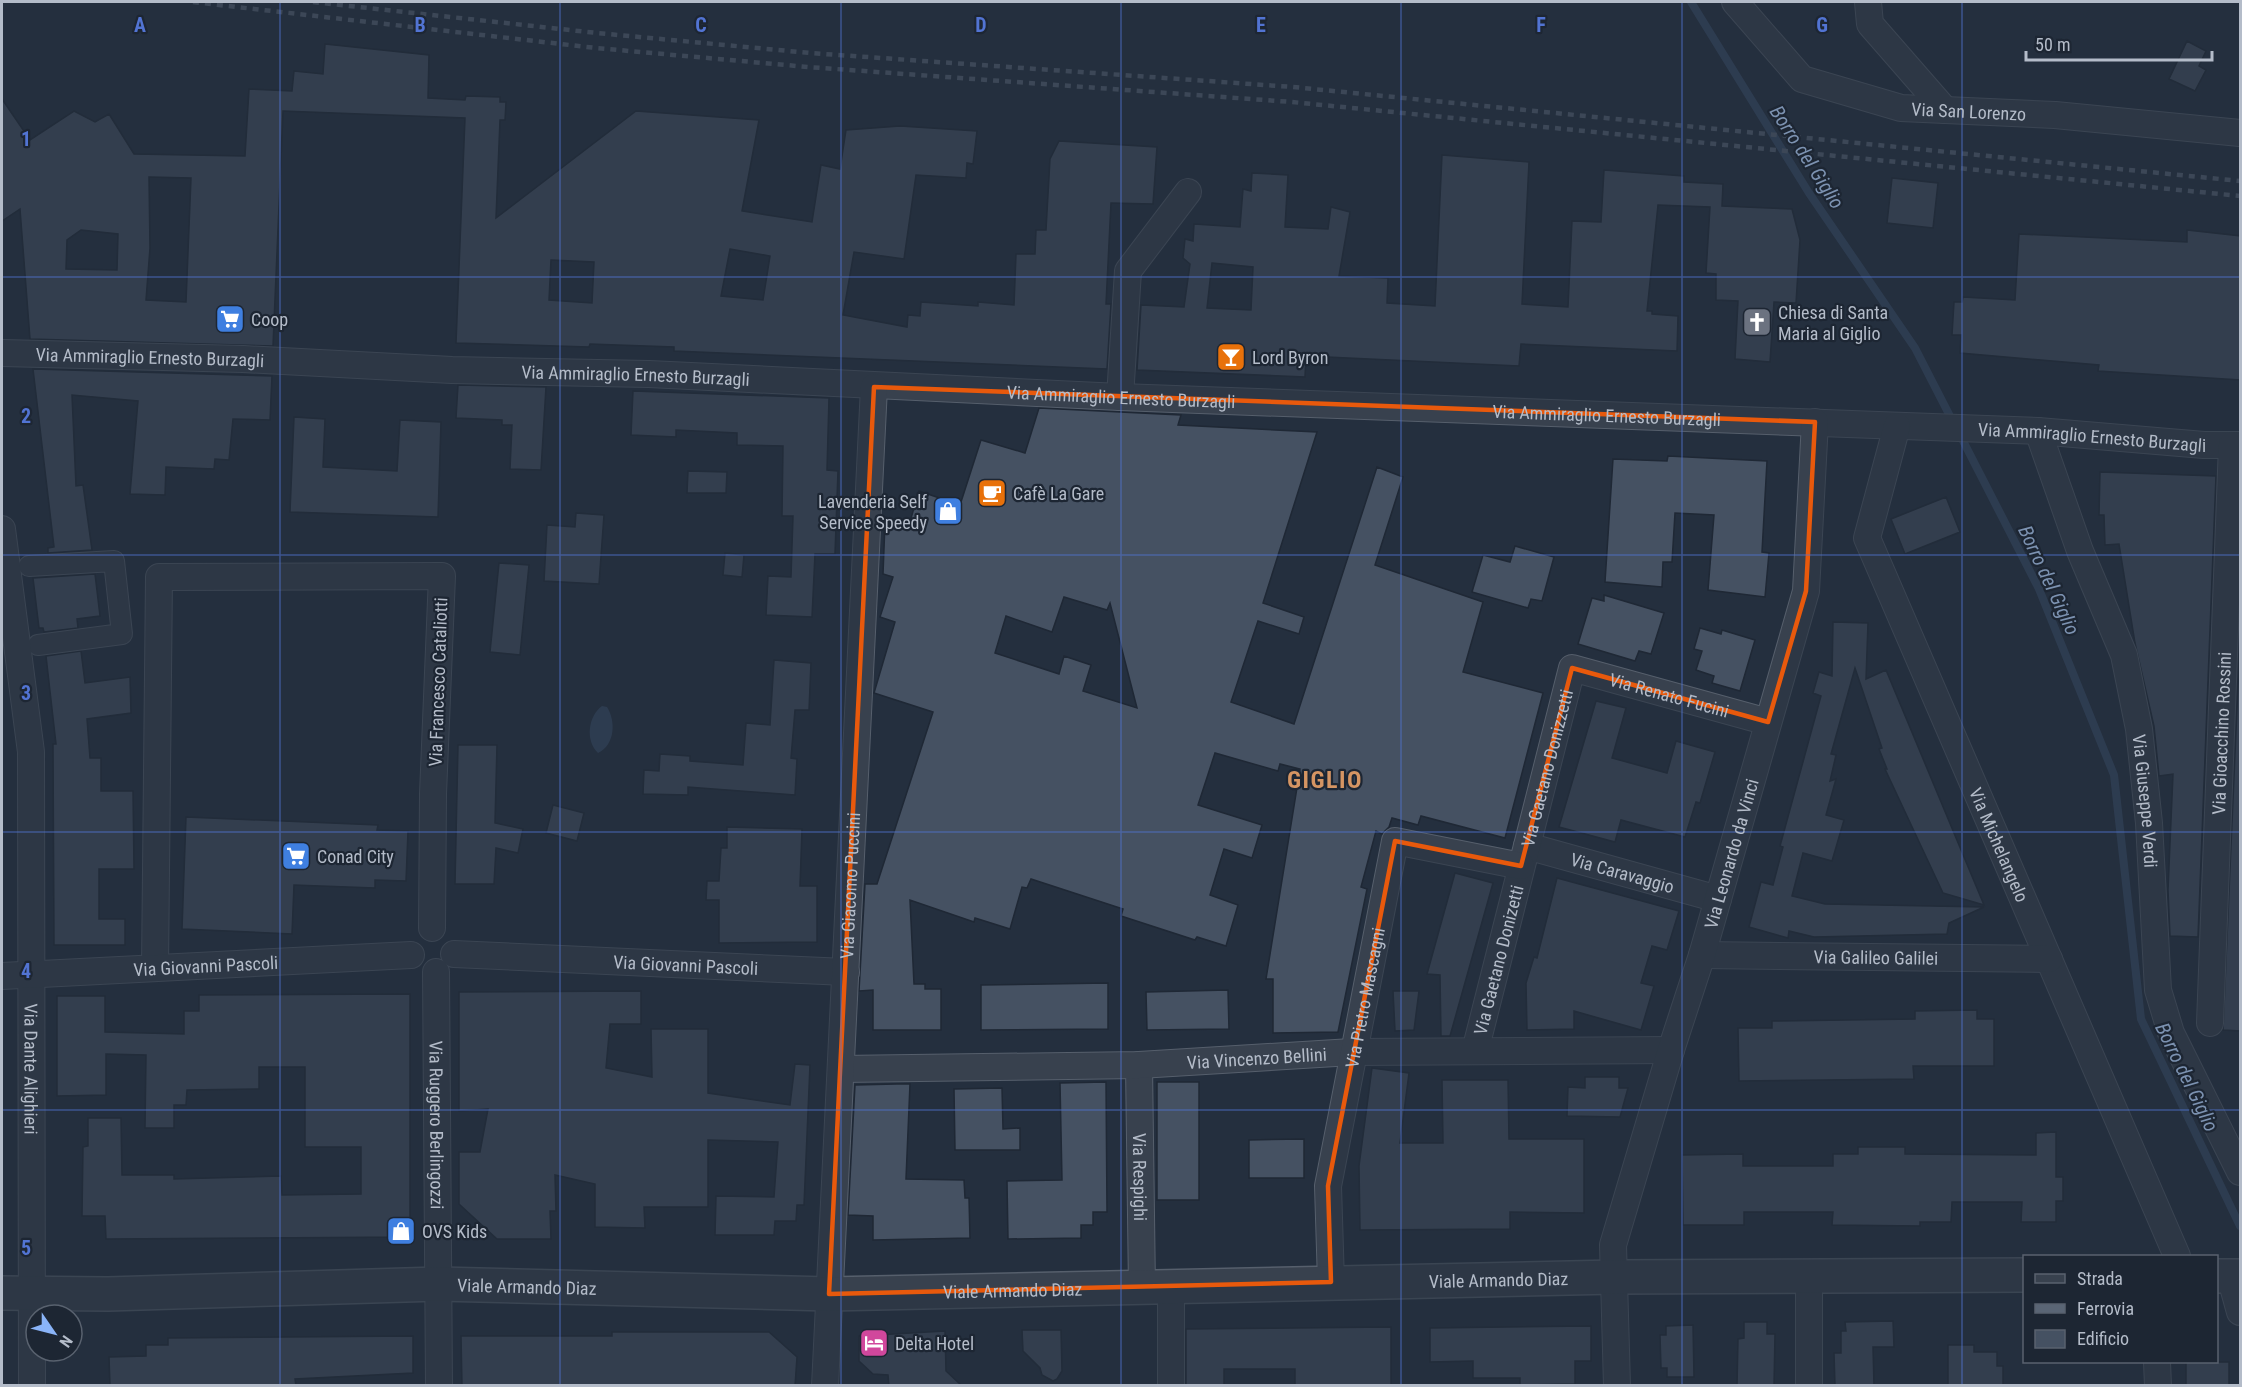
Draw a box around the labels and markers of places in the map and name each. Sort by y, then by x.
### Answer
place label: Chiesa di Santa Maria al Giglio [1778,302,1888,344]
supermarket icon: Coop [214,303,246,335]
church icon: Chiesa di Santa Maria al Giglio [1741,306,1773,338]
place label: Coop [251,309,288,330]
bar icon: Lord Byron [1215,341,1247,373]
place label: Lord Byron [1252,347,1328,368]
cafe icon: Cafè La Gare [976,477,1008,509]
place label: Cafè La Gare [1013,483,1104,504]
place label: Lavenderia Self Service Speedy [818,491,928,533]
shop icon: Lavenderia Self Service Speedy [932,495,964,527]
supermarket icon: Conad City [280,840,312,872]
place label: Conad City [317,846,394,867]
shop icon: OVS Kids [385,1215,417,1247]
place label: OVS Kids [422,1221,487,1242]
hotel icon: Delta Hotel [858,1327,890,1359]
place label: Delta Hotel [895,1333,974,1354]

